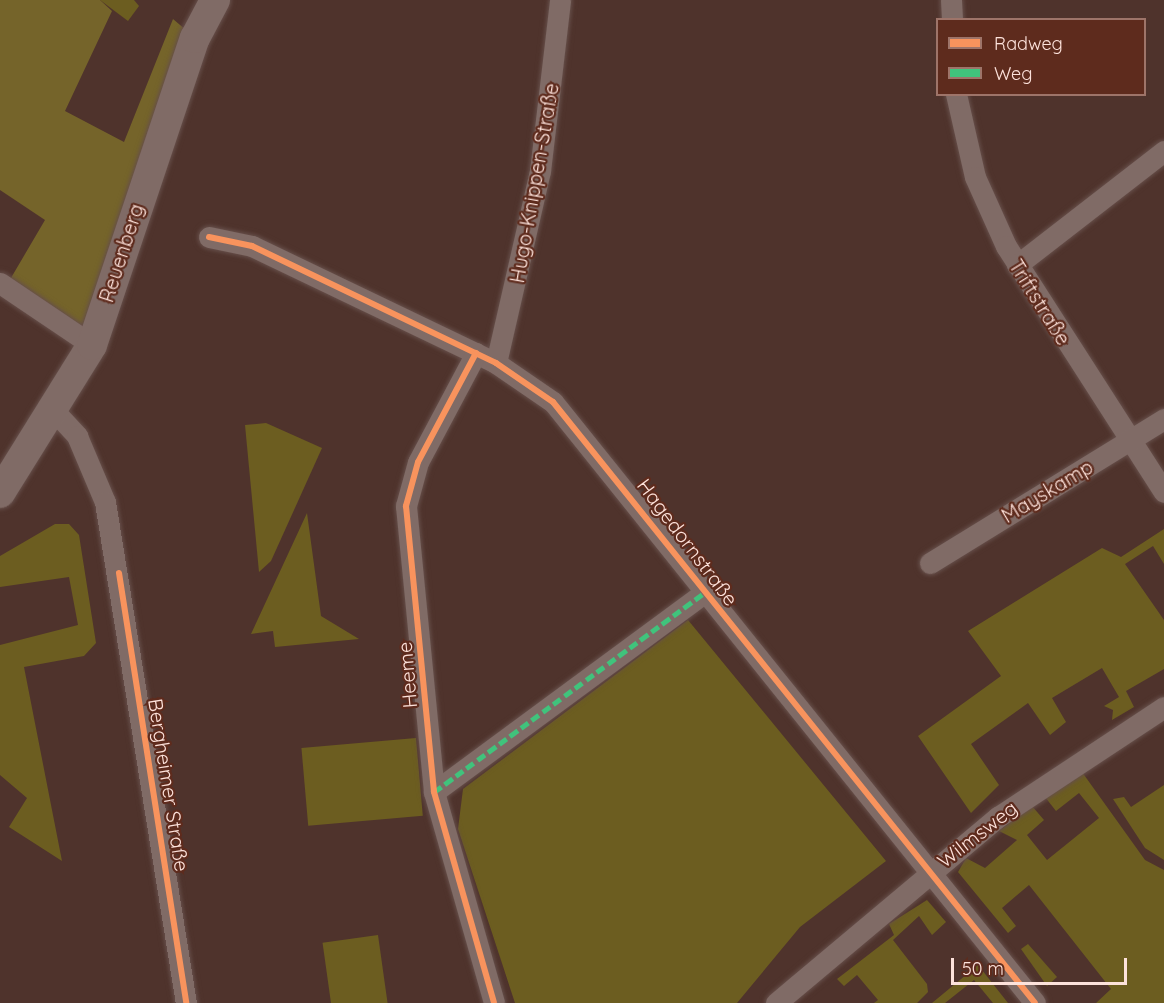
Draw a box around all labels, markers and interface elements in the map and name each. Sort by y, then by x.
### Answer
legend [936,18,1146,96]
text: Radweg [994,32,1063,55]
text: Weg [994,62,1032,85]
street label: Hugo-Knippen-Straße [505,81,563,285]
street label: Reuenberg [94,201,148,305]
street label: Triftstraße [1004,255,1076,349]
street label: Mayskamp [997,454,1097,528]
street label: Hagedornstraße [633,474,743,610]
street label: Heeme [392,641,422,709]
street label: Bergheimer Straße [143,697,195,873]
street label: Wilmsweg [932,795,1022,873]
scale bar [954,946,1130,984]
text: 50 m [962,957,1004,980]

